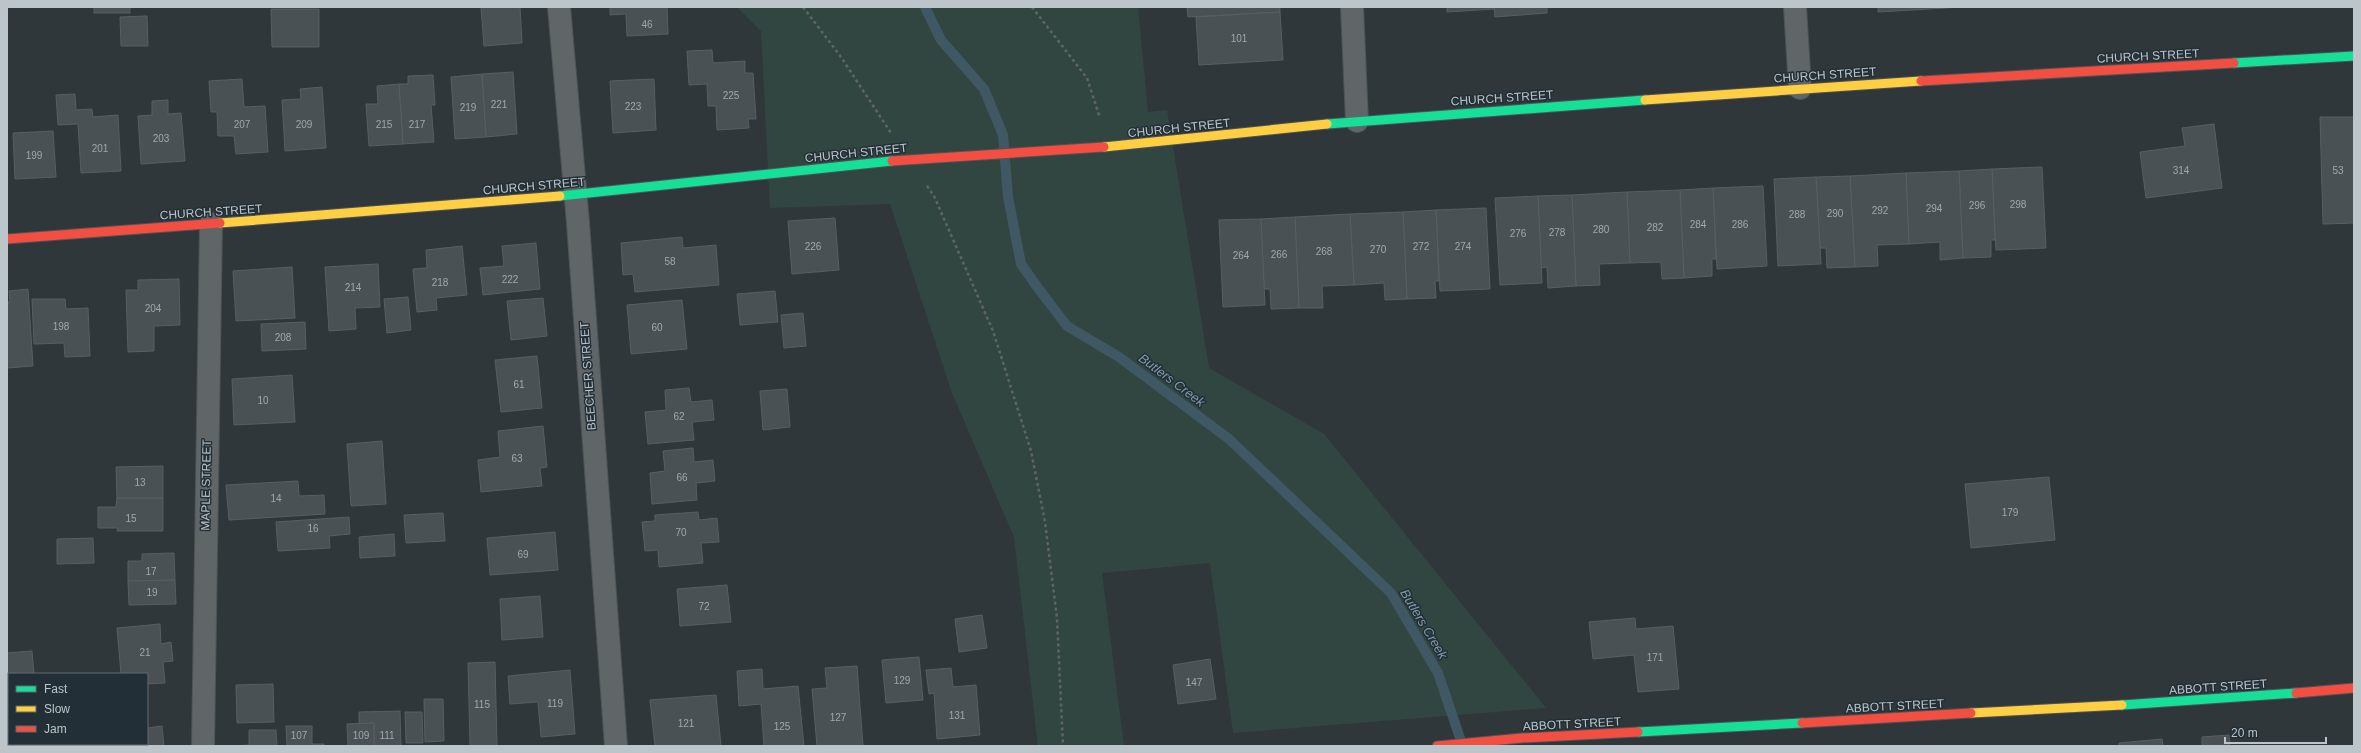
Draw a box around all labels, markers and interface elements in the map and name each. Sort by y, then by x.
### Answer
house number: 46 [641,19,653,30]
house number: 101 [1231,33,1248,44]
street label: CHURCH STREET [2096,46,2200,66]
street label: CHURCH STREET [1773,64,1877,86]
street label: CHURCH STREET [1450,87,1554,109]
house number: 225 [723,90,740,101]
house number: 221 [491,99,508,110]
house number: 223 [625,101,642,112]
house number: 219 [460,102,477,113]
street label: CHURCH STREET [1127,116,1231,140]
house number: 207 [234,119,251,130]
house number: 209 [296,119,313,130]
house number: 215 [376,119,393,130]
house number: 217 [409,119,426,130]
house number: 203 [153,133,170,144]
street label: CHURCH STREET [804,141,908,165]
house number: 201 [92,143,109,154]
house number: 199 [26,150,43,161]
house number: 314 [2173,165,2190,176]
house number: 53 [2332,165,2344,176]
street label: CHURCH STREET [482,174,586,197]
house number: 298 [2010,199,2027,210]
house number: 296 [1969,200,1986,211]
street label: CHURCH STREET [159,201,263,223]
house number: 294 [1926,203,1943,214]
house number: 292 [1872,205,1889,216]
house number: 290 [1827,208,1844,219]
house number: 288 [1789,209,1806,220]
house number: 284 [1690,219,1707,230]
house number: 286 [1732,219,1749,230]
house number: 282 [1647,222,1664,233]
house number: 280 [1593,224,1610,235]
house number: 278 [1549,227,1566,238]
house number: 276 [1510,228,1527,239]
house number: 226 [805,241,822,252]
house number: 272 [1413,241,1430,252]
house number: 274 [1455,241,1472,252]
house number: 270 [1370,244,1387,255]
house number: 268 [1316,246,1333,257]
house number: 266 [1271,249,1288,260]
house number: 264 [1233,250,1250,261]
house number: 58 [664,256,676,267]
house number: 222 [502,274,519,285]
house number: 218 [432,277,449,288]
house number: 214 [345,282,362,293]
house number: 204 [145,303,162,314]
house number: 198 [53,321,70,332]
street label: BEECHER STREET [577,321,599,431]
house number: 60 [651,322,663,333]
house number: 208 [275,332,292,343]
water label: Butlers Creek [1136,350,1209,411]
house number: 61 [513,379,525,390]
house number: 10 [257,395,269,406]
house number: 62 [673,411,685,422]
street label: MAPLE STREET [198,439,214,531]
house number: 63 [511,453,523,464]
house number: 66 [676,472,688,483]
house number: 13 [134,477,146,488]
house number: 14 [270,493,282,504]
house number: 179 [2002,507,2019,518]
house number: 15 [125,513,137,524]
house number: 16 [307,523,319,534]
house number: 70 [675,527,687,538]
house number: 69 [517,549,529,560]
house number: 17 [145,566,157,577]
water label: Butlers Creek [1397,586,1451,663]
house number: 19 [146,587,158,598]
house number: 72 [698,601,710,612]
house number: 21 [139,647,151,658]
house number: 171 [1647,652,1664,663]
legend [8,673,148,745]
house number: 129 [894,675,911,686]
house number: 147 [1186,677,1203,688]
street label: ABBOTT STREET [2168,677,2268,697]
text: Fast [44,682,68,696]
street label: ABBOTT STREET [1845,696,1945,716]
house number: 119 [547,698,563,709]
house number: 115 [474,699,490,710]
text: Slow [44,702,70,716]
house number: 131 [949,710,966,721]
house number: 127 [830,712,847,723]
street label: ABBOTT STREET [1522,714,1622,734]
house number: 121 [678,718,695,729]
scale bar [2225,719,2326,745]
house number: 125 [774,721,791,732]
text: Jam [44,722,67,736]
text: 20 m [2231,726,2258,740]
house number: 107 [291,730,308,741]
house number: 109 [353,730,370,741]
house number: 111 [379,730,395,741]

